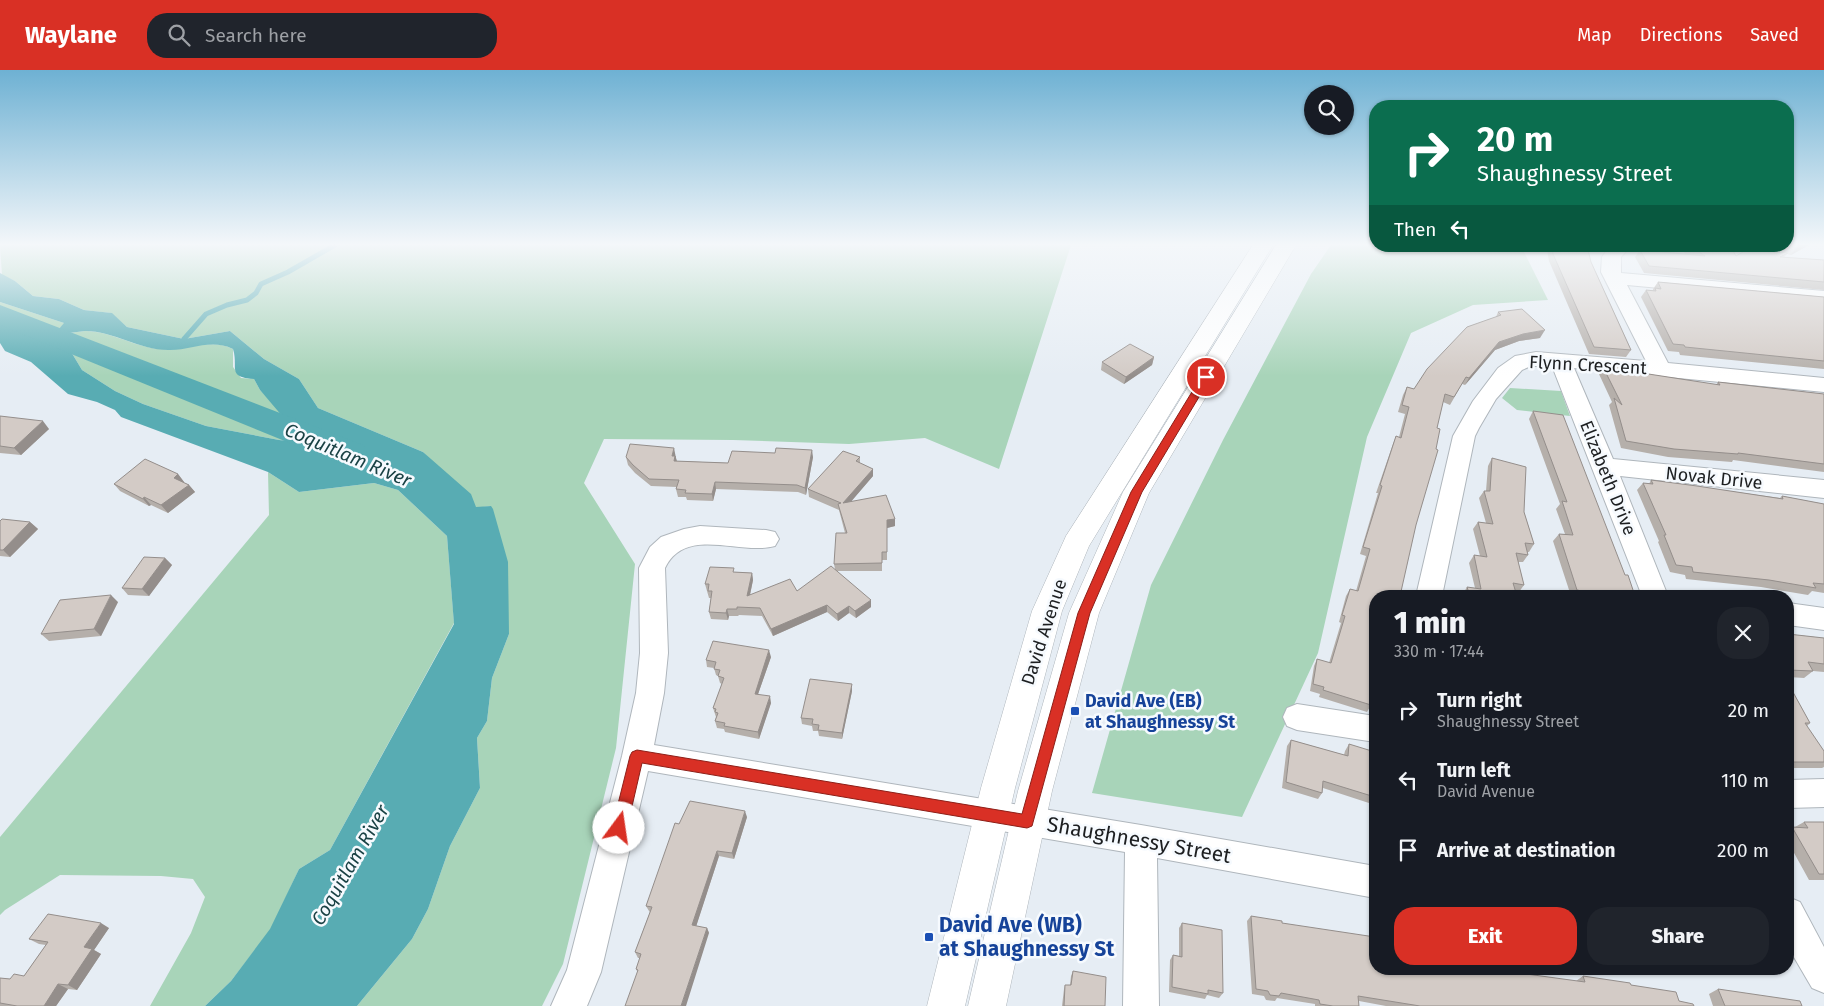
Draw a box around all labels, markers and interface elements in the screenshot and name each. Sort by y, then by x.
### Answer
search box [147,13,497,58]
text: Waylane [25,21,117,49]
icon: search [165,21,193,49]
text: Search here [205,24,307,47]
text: Map [1577,24,1612,46]
text: Directions [1640,24,1722,46]
text: Saved [1750,24,1799,46]
map controls [1304,85,1354,135]
button: search [1304,85,1354,135]
text: 20 m [1477,118,1553,160]
icon: right [1394,120,1459,185]
text: Shaughnessy Street [1477,160,1672,187]
icon: left [1446,215,1474,243]
text: Then [1394,218,1436,241]
street label: Flynn Crescent [1528,351,1648,379]
pin [1185,356,1227,398]
icon: arrive [1192,363,1220,391]
street label: Elizabeth Drive [1575,417,1641,539]
water label: Coquitlam River [281,418,415,492]
street label: Novak Drive [1664,462,1764,494]
street label: David Avenue [1017,576,1071,688]
text: 1 min [1394,605,1466,641]
button: close [1717,607,1769,659]
text: 330 m · 17:44 [1394,642,1484,661]
text: Turn right [1437,689,1522,712]
place label: David Ave (EB) at Shaughnessy St [1085,690,1236,733]
icon: right [1394,696,1422,724]
text: 20 m [1728,699,1769,722]
marker: David Ave (EB) at Shaughnessy St [1069,705,1081,717]
text: Shaughnessy Street [1437,712,1579,731]
text: Turn left [1437,759,1511,782]
icon: left [1394,766,1422,794]
text: 110 m [1721,769,1769,792]
text: David Avenue [1437,782,1535,801]
water label: Coquitlam River [306,800,394,929]
position arrow [592,801,644,853]
street label: Shaughnessy Street [1045,811,1233,869]
icon: arrive [1394,836,1422,864]
text: Arrive at destination [1437,839,1616,862]
text: 200 m [1717,839,1769,862]
button: Exit [1394,907,1577,965]
button: Share [1587,907,1769,965]
place label: David Ave (WB) at Shaughnessy St [939,912,1115,962]
marker: David Ave (WB) at Shaughnessy St [923,931,935,943]

